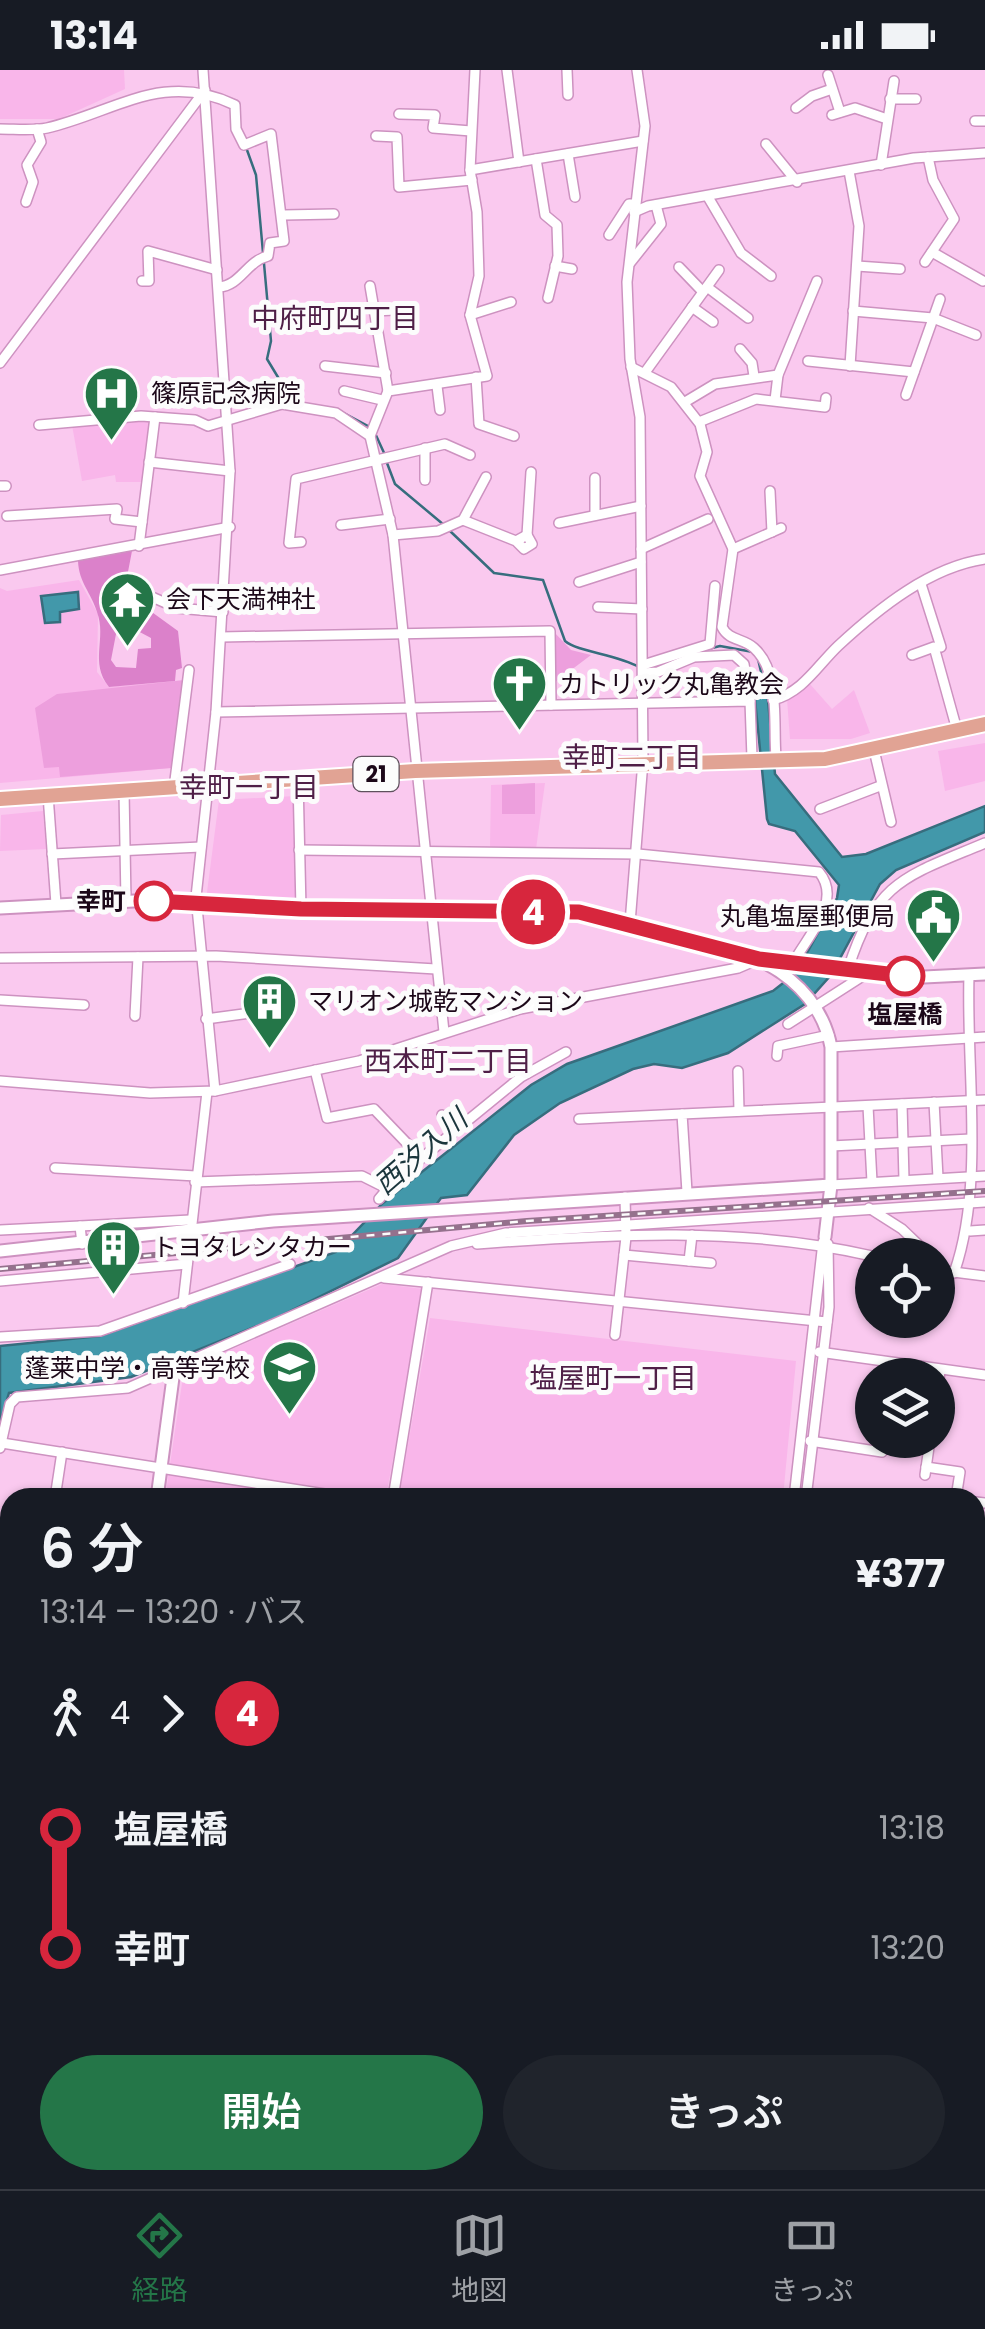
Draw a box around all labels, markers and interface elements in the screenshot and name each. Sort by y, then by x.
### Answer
text: 13:14 [50,9,138,62]
district label: 中府町四丁目 [251,299,419,338]
hospital icon: 篠原記念病院 [82,363,142,442]
place label: 篠原記念病院 [151,376,301,411]
temple icon: 会下天満神社 [97,569,157,648]
place label: 会下天満神社 [166,582,316,617]
church icon: カトリック丸亀教会 [490,654,550,733]
place label: カトリック丸亀教会 [559,667,784,702]
district label: 幸町二丁目 [562,738,702,777]
road number: 21 [354,757,398,791]
district label: 幸町一丁目 [179,768,319,807]
line badge: 4 [500,880,566,944]
marker: 幸町 [135,882,173,920]
place label: 幸町 [76,884,126,919]
public building icon: 丸亀塩屋郵便局 [904,886,964,965]
text: 4 [521,888,545,937]
place label: 丸亀塩屋郵便局 [720,899,895,934]
marker: 塩屋橋 [886,957,924,995]
building icon: マリオン城乾マンション [239,971,299,1050]
place label: マリオン城乾マンション [308,984,583,1019]
place label: 塩屋橋 [867,997,943,1032]
district label: 西本町二丁目 [364,1042,532,1081]
water label: 西汐入川 [366,1099,478,1203]
building icon: トヨタレンタカー [83,1217,143,1296]
place label: トヨタレンタカー [152,1230,352,1265]
map controls [855,1238,955,1458]
button: locate [855,1238,955,1338]
school or university icon: 蓬莱中学・高等学校 [259,1338,319,1417]
place label: 蓬莱中学・高等学校 [25,1351,250,1386]
button: layers [855,1358,955,1458]
district label: 塩屋町一丁目 [529,1359,697,1398]
text: 6 分 [40,1510,143,1587]
text: ¥377 [856,1547,945,1600]
text: 13:14 – 13:20 · バス [40,1589,307,1634]
icon: walk [40,1686,95,1741]
icon: forward [145,1686,200,1741]
text: 4 [235,1689,259,1738]
text: 4 [110,1690,130,1735]
text: 塩屋橋 [114,1803,228,1856]
text: 13:18 [879,1805,945,1850]
text: 幸町 [114,1923,190,1976]
text: 13:20 [871,1925,945,1970]
button: 開始 [40,2055,483,2170]
button: きっぷ [503,2055,945,2170]
tab: 経路 [132,2208,188,2312]
tab: 地図 [451,2208,507,2312]
tab: きっぷ [770,2208,853,2312]

